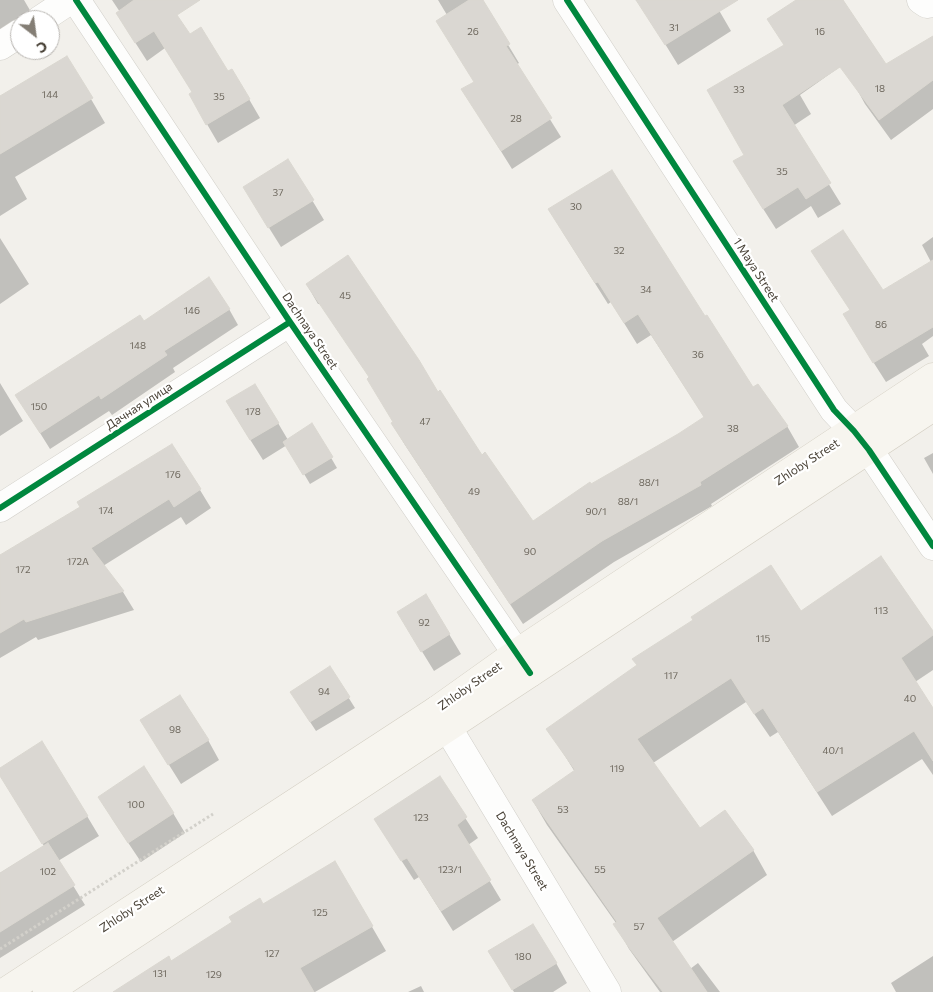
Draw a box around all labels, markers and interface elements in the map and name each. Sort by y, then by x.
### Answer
north arrow [10,10,60,60]
house number: 31 [669,22,679,34]
house number: 26 [467,26,479,38]
house number: 16 [815,26,825,38]
text: С [34,38,51,57]
house number: 18 [875,83,885,95]
house number: 33 [733,84,745,96]
house number: 144 [42,89,58,101]
house number: 35 [213,91,225,103]
house number: 28 [510,113,522,125]
house number: 35 [776,166,788,178]
house number: 37 [273,187,283,199]
house number: 30 [570,201,582,213]
street label: 1 Maya Street [730,235,782,305]
house number: 32 [613,245,625,257]
house number: 34 [640,284,652,296]
street label: Dachnaya Street [279,290,341,372]
house number: 45 [339,290,351,302]
house number: 146 [184,305,200,317]
house number: 86 [875,319,887,331]
house number: 148 [130,340,146,352]
house number: 36 [692,349,704,361]
street label: Дачная улица [103,379,175,433]
house number: 150 [31,401,47,413]
house number: 178 [245,406,261,418]
house number: 47 [419,416,431,428]
house number: 38 [727,423,739,435]
street label: Zhloby Street [772,436,842,488]
house number: 176 [165,469,181,481]
house number: 88/1 [639,477,659,489]
house number: 49 [468,486,480,498]
house number: 88/1 [618,496,638,508]
house number: 174 [99,505,113,517]
house number: 90/1 [585,506,607,518]
house number: 90 [524,546,536,558]
house number: 172А [67,556,89,568]
house number: 172 [15,564,31,576]
house number: 113 [874,605,888,617]
house number: 92 [418,617,430,629]
house number: 115 [756,633,770,645]
street label: Zhloby Street [435,659,505,713]
house number: 117 [664,670,678,682]
house number: 94 [318,686,330,698]
house number: 40 [904,693,916,705]
house number: 98 [169,724,181,736]
house number: 40/1 [822,745,844,757]
house number: 119 [610,763,624,775]
house number: 100 [127,799,145,811]
house number: 53 [557,804,569,816]
street label: Dachnaya Street [493,809,551,893]
house number: 123 [413,812,429,824]
house number: 123/1 [438,864,462,876]
house number: 55 [594,864,606,876]
house number: 102 [40,866,56,878]
street label: Zhloby Street [97,883,167,935]
house number: 125 [312,907,328,919]
house number: 57 [633,921,645,933]
house number: 127 [264,948,280,960]
house number: 180 [515,951,531,963]
house number: 131 [153,968,167,980]
house number: 129 [206,969,222,981]

